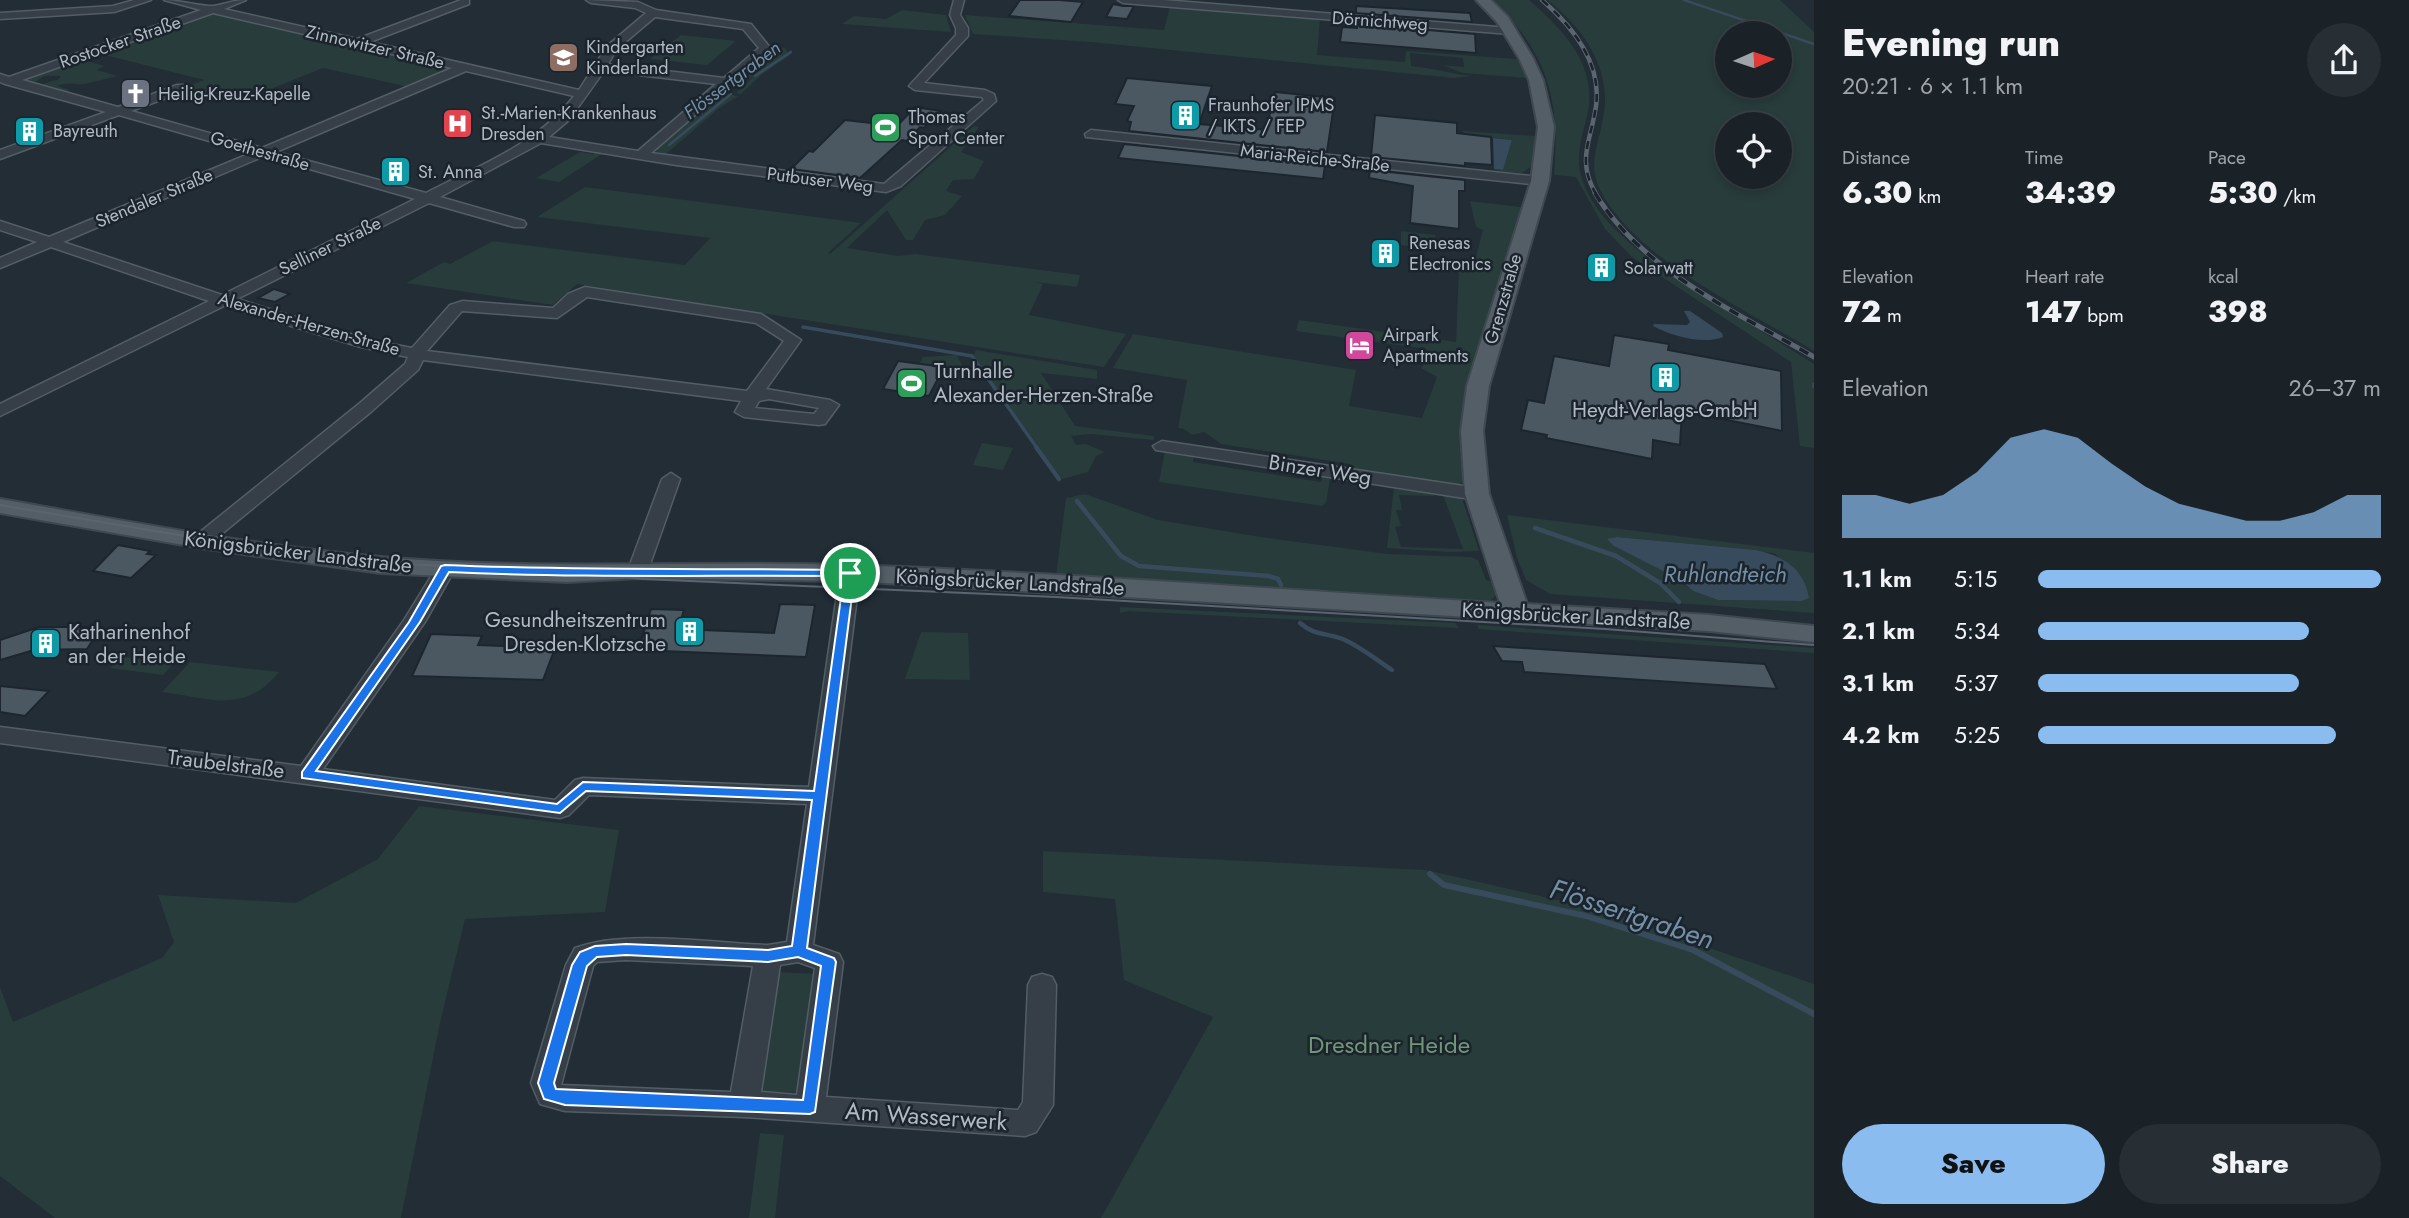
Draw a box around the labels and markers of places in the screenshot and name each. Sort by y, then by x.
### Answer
place label: Kindergarten Kinderland [586,34,684,81]
school or university icon: Kindergarten Kinderland [546,40,580,74]
church icon: Heilig-Kreuz-Kapelle [118,77,152,111]
place label: Heilig-Kreuz-Kapelle [158,81,310,107]
place label: Fraunhofer IPMS / IKTS / FEP [1208,92,1334,139]
building icon: Fraunhofer IPMS / IKTS / FEP [1168,98,1202,132]
place label: St.-Marien-Krankenhaus Dresden [481,100,657,147]
place label: Thomas Sport Center [908,104,1005,151]
hospital icon: St.-Marien-Krankenhaus Dresden [441,106,475,140]
sports icon: Thomas Sport Center [868,110,902,144]
building icon: Bayreuth [13,114,47,148]
place label: Bayreuth [53,118,118,144]
building icon: St. Anna [378,155,412,189]
place label: St. Anna [418,159,482,185]
place label: Renesas Electronics [1409,230,1491,277]
building icon: Renesas Electronics [1369,236,1403,270]
building icon: Solarwatt [1584,251,1618,285]
place label: Solarwatt [1624,255,1693,281]
place label: Airpark Apartments [1383,322,1469,369]
hotel icon: Airpark Apartments [1343,328,1377,362]
place label: Turnhalle Alexander-Herzen-Straße [934,356,1154,410]
building icon: Heydt-Verlags-GmbH [1648,361,1682,395]
sports icon: Turnhalle Alexander-Herzen-Straße [894,366,928,400]
place label: Heydt-Verlags-GmbH [1572,395,1758,425]
pin [820,543,880,603]
place label: Gesundheitszentrum Dresden-Klotzsche [485,605,666,659]
building icon: Gesundheitszentrum Dresden-Klotzsche [672,615,706,649]
place label: Katharinenhof an der Heide [68,617,191,671]
building icon: Katharinenhof an der Heide [28,627,62,661]

